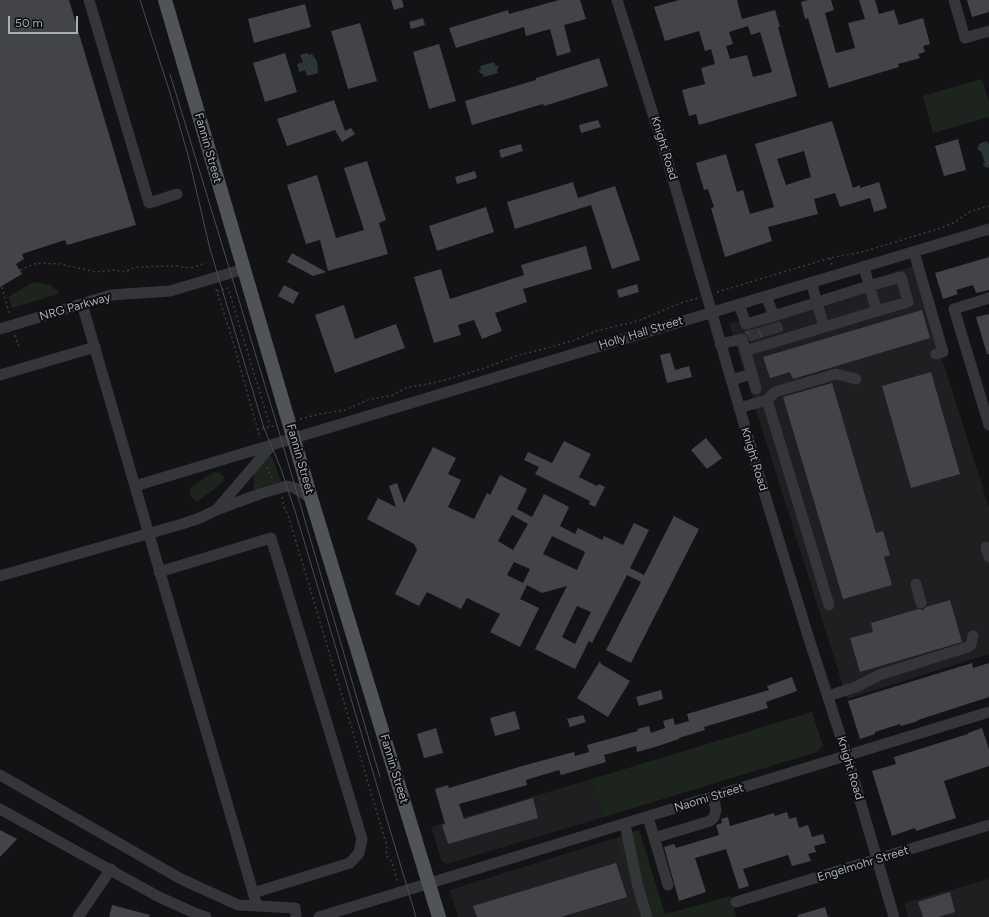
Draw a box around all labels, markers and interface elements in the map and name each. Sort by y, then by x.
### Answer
scale bar [10,8,80,34]
text: 50 m [15,16,43,30]
street label: Fannin Street [191,111,225,185]
street label: Knight Road [648,115,680,181]
street label: NRG Parkway [38,290,112,324]
street label: Holly Hall Street [597,313,685,353]
street label: Fannin Street [283,422,317,496]
street label: Knight Road [738,426,770,492]
street label: Fannin Street [377,732,411,806]
street label: Knight Road [834,735,866,801]
street label: Naomi Street [673,781,745,815]
street label: Engelmohr Street [816,843,910,885]

